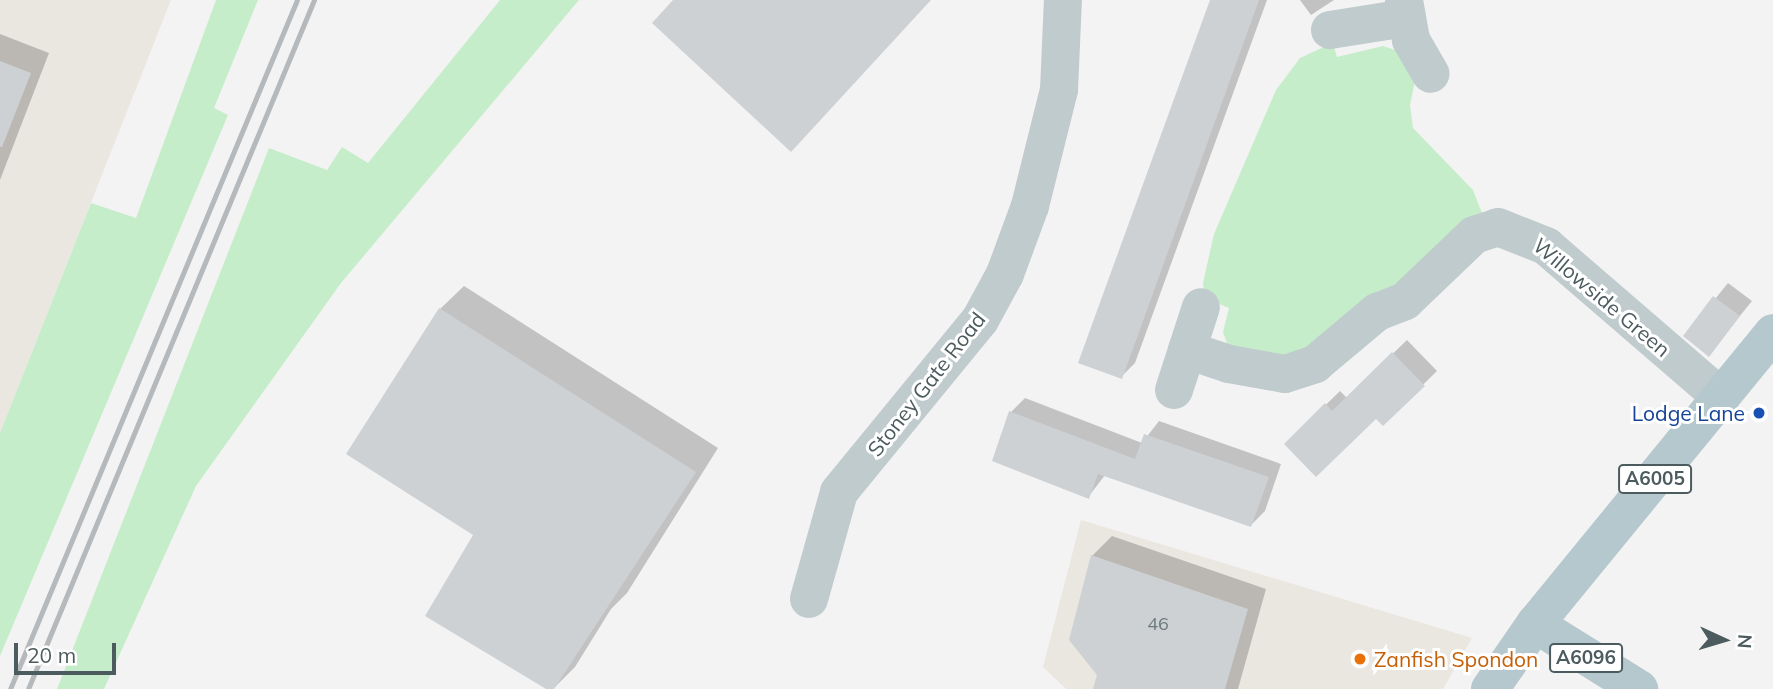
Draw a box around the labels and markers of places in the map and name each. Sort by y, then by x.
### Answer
place label: Lodge Lane [1632,400,1745,426]
marker: Lodge Lane [1751,405,1767,421]
place label: Zanfish Spondon [1374,646,1538,672]
marker: Zanfish Spondon [1352,651,1368,667]

